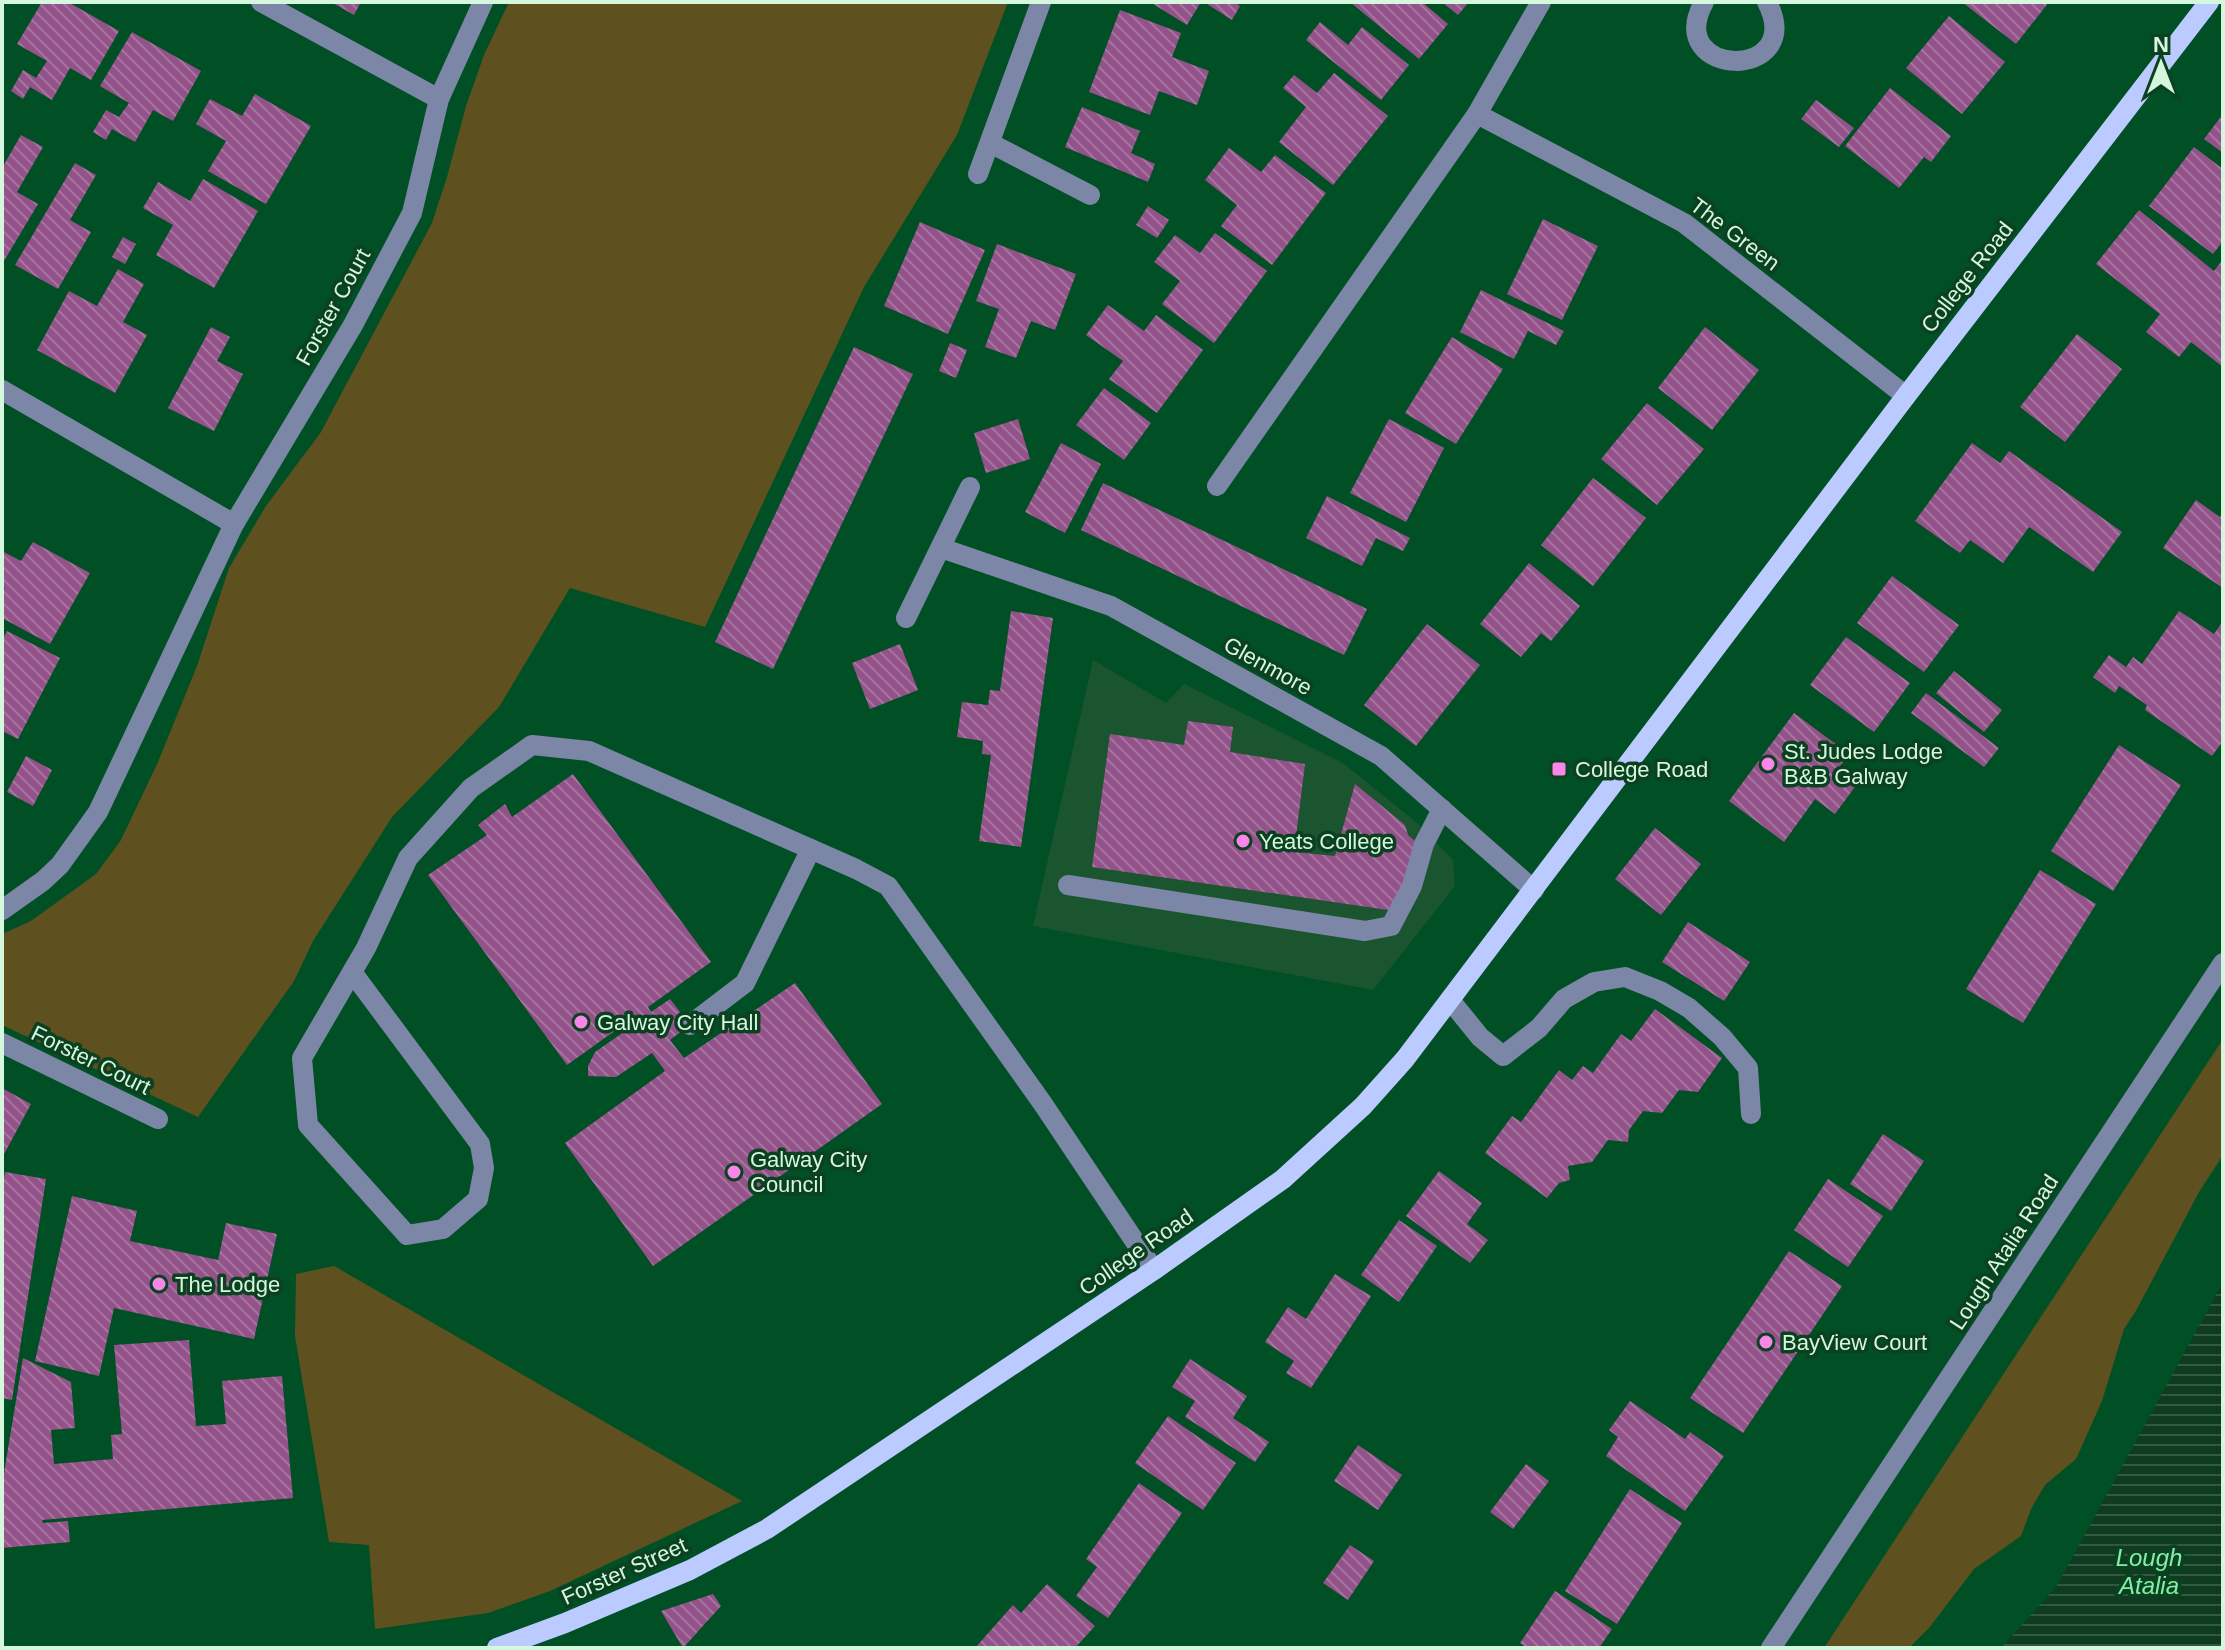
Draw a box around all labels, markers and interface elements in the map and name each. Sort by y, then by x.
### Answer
north arrow [2121,24,2201,104]
text: N [2153,32,2169,57]
street label: The Green [1685,192,1785,276]
street label: College Road [1916,217,2018,337]
street label: Forster Court [291,244,375,370]
street label: Glenmore [1220,632,1316,700]
place label: St. Judes Lodge B&B Galway [1784,739,1943,789]
marker: St. Judes Lodge B&B Galway [1759,755,1777,773]
place label: College Road [1575,757,1708,782]
marker: College Road [1550,760,1568,778]
place label: Yeats College [1259,829,1394,854]
marker: Yeats College [1234,832,1252,850]
place label: Galway City Hall [597,1010,758,1035]
marker: Galway City Hall [572,1013,590,1031]
street label: Forster Court [27,1020,155,1100]
place label: Galway City Council [750,1147,867,1197]
marker: Galway City Council [725,1163,743,1181]
street label: Lough Atalia Road [1945,1170,2063,1334]
street label: College Road [1074,1204,1198,1300]
place label: The Lodge [175,1272,280,1297]
marker: The Lodge [150,1275,168,1293]
place label: BayView Court [1782,1330,1927,1355]
marker: BayView Court [1757,1333,1775,1351]
street label: Forster Street [557,1532,691,1610]
water label: Lough Atalia [2116,1544,2182,1599]

